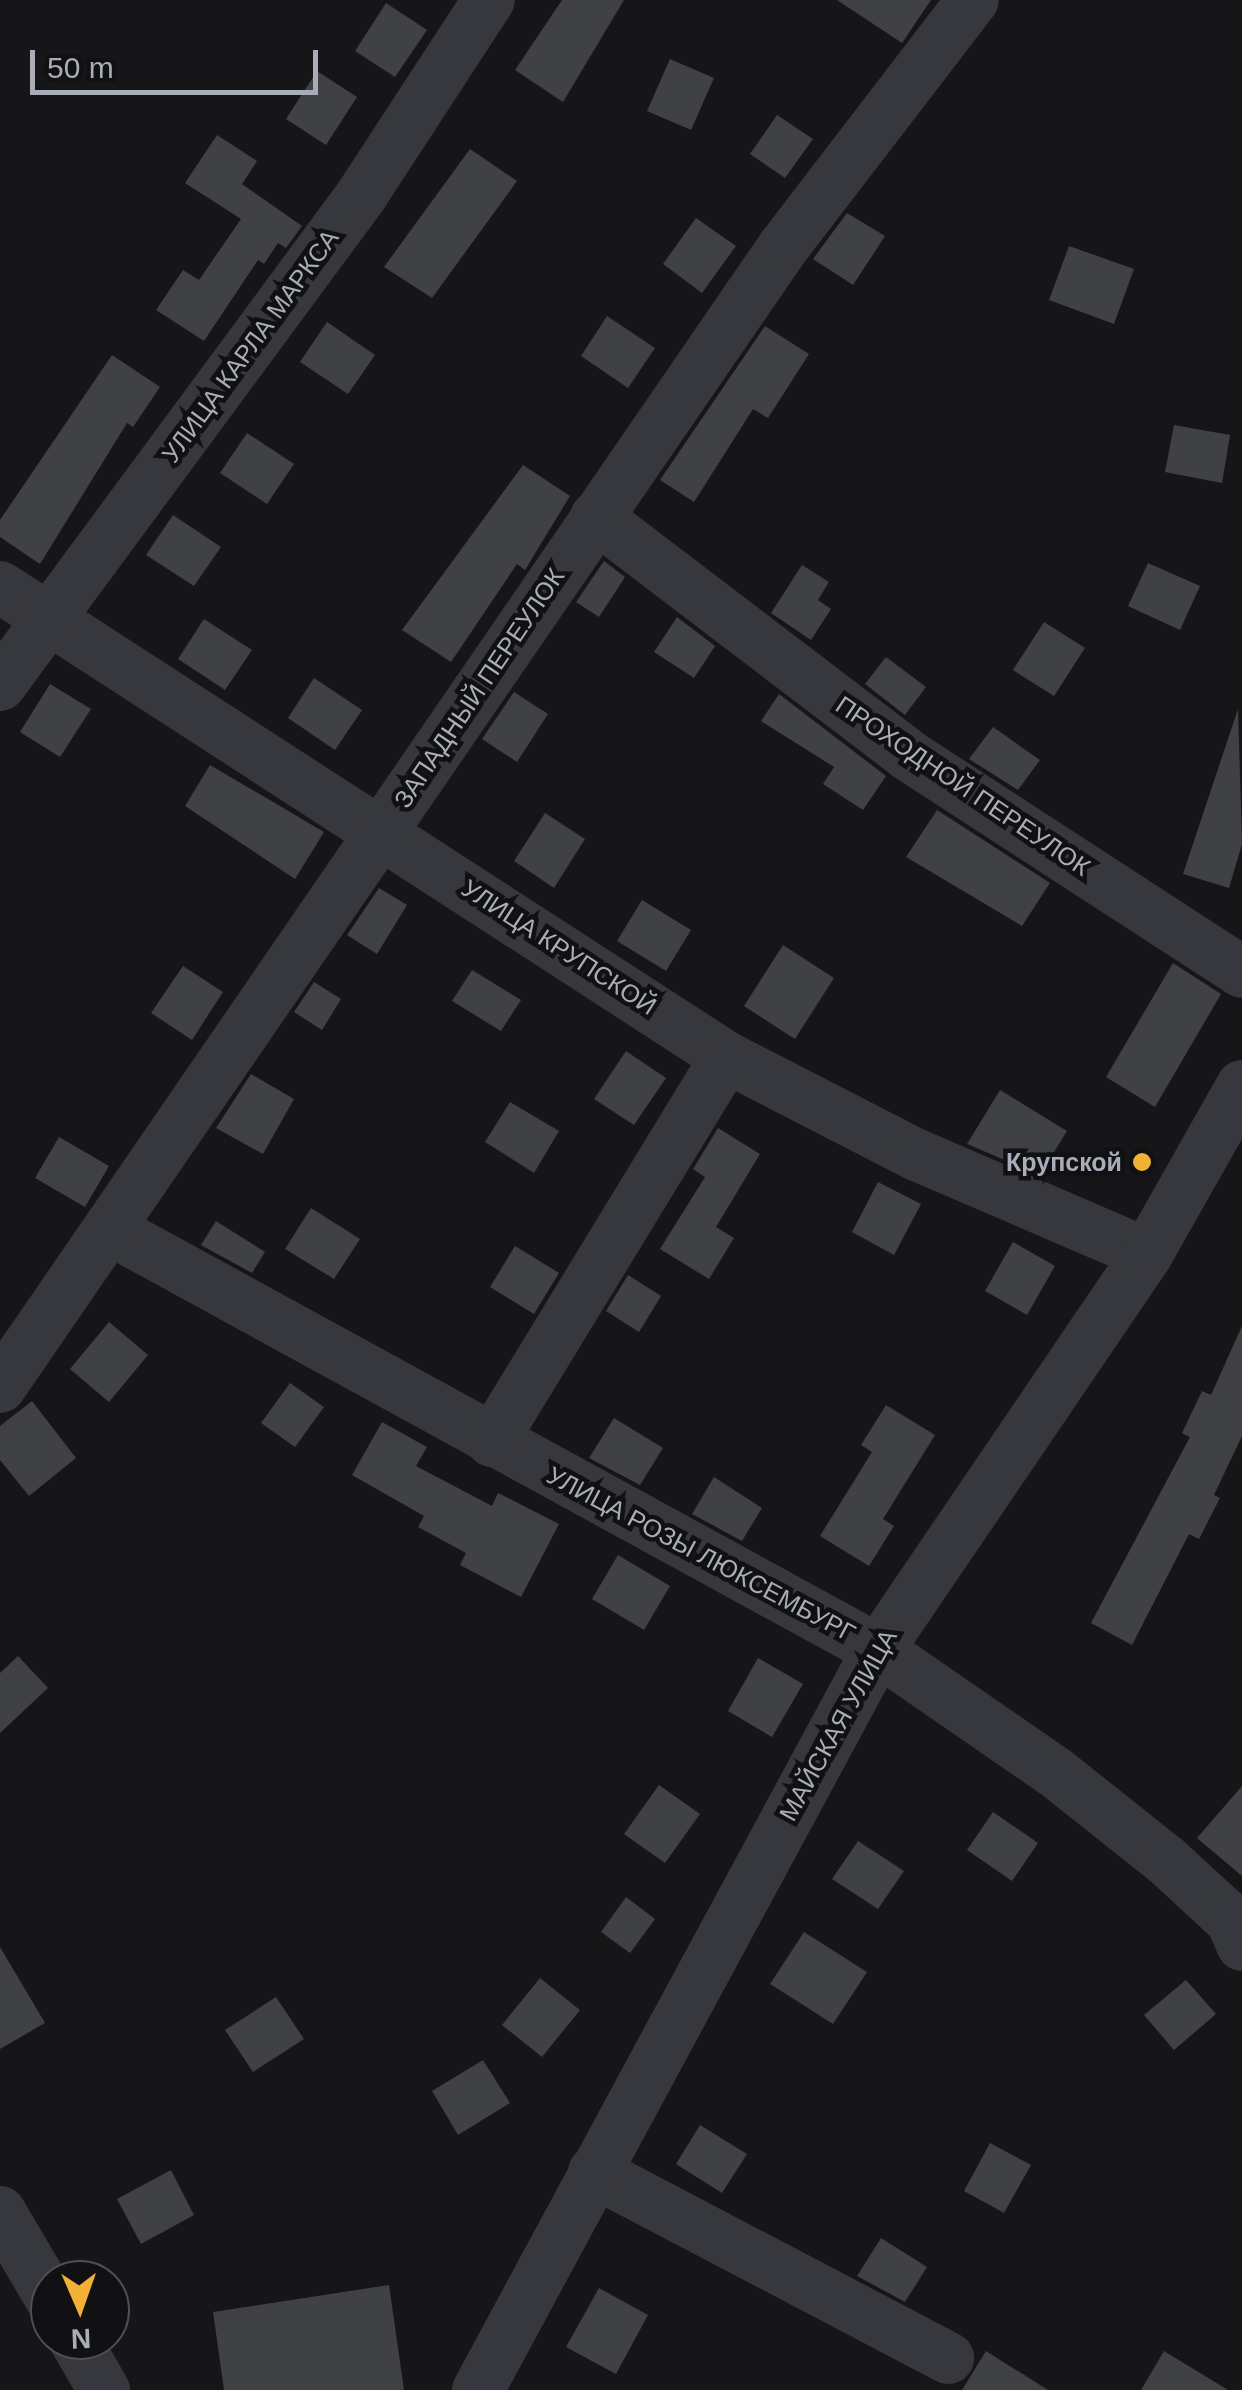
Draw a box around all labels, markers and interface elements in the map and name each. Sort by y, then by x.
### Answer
scale bar [35,30,322,92]
text: 50 m [47,51,114,84]
street label: УЛИЦА КАРЛА МАРКСА [155,224,345,468]
street label: ЗАПАДНЫЙ ПЕРЕУЛОК [388,563,570,813]
street label: ПРОХОДНОЙ ПЕРЕУЛОК [830,690,1096,882]
street label: УЛИЦА КРУПСКОЙ [456,873,662,1021]
place label: Крупской [1006,1147,1122,1177]
marker: Крупской [1131,1151,1153,1173]
street label: УЛИЦА РОЗЫ ЛЮКСЕМБУРГ [542,1460,860,1648]
street label: МАЙСКАЯ УЛИЦА [773,1624,903,1826]
north arrow [30,2260,130,2360]
text: N [70,2323,92,2354]

